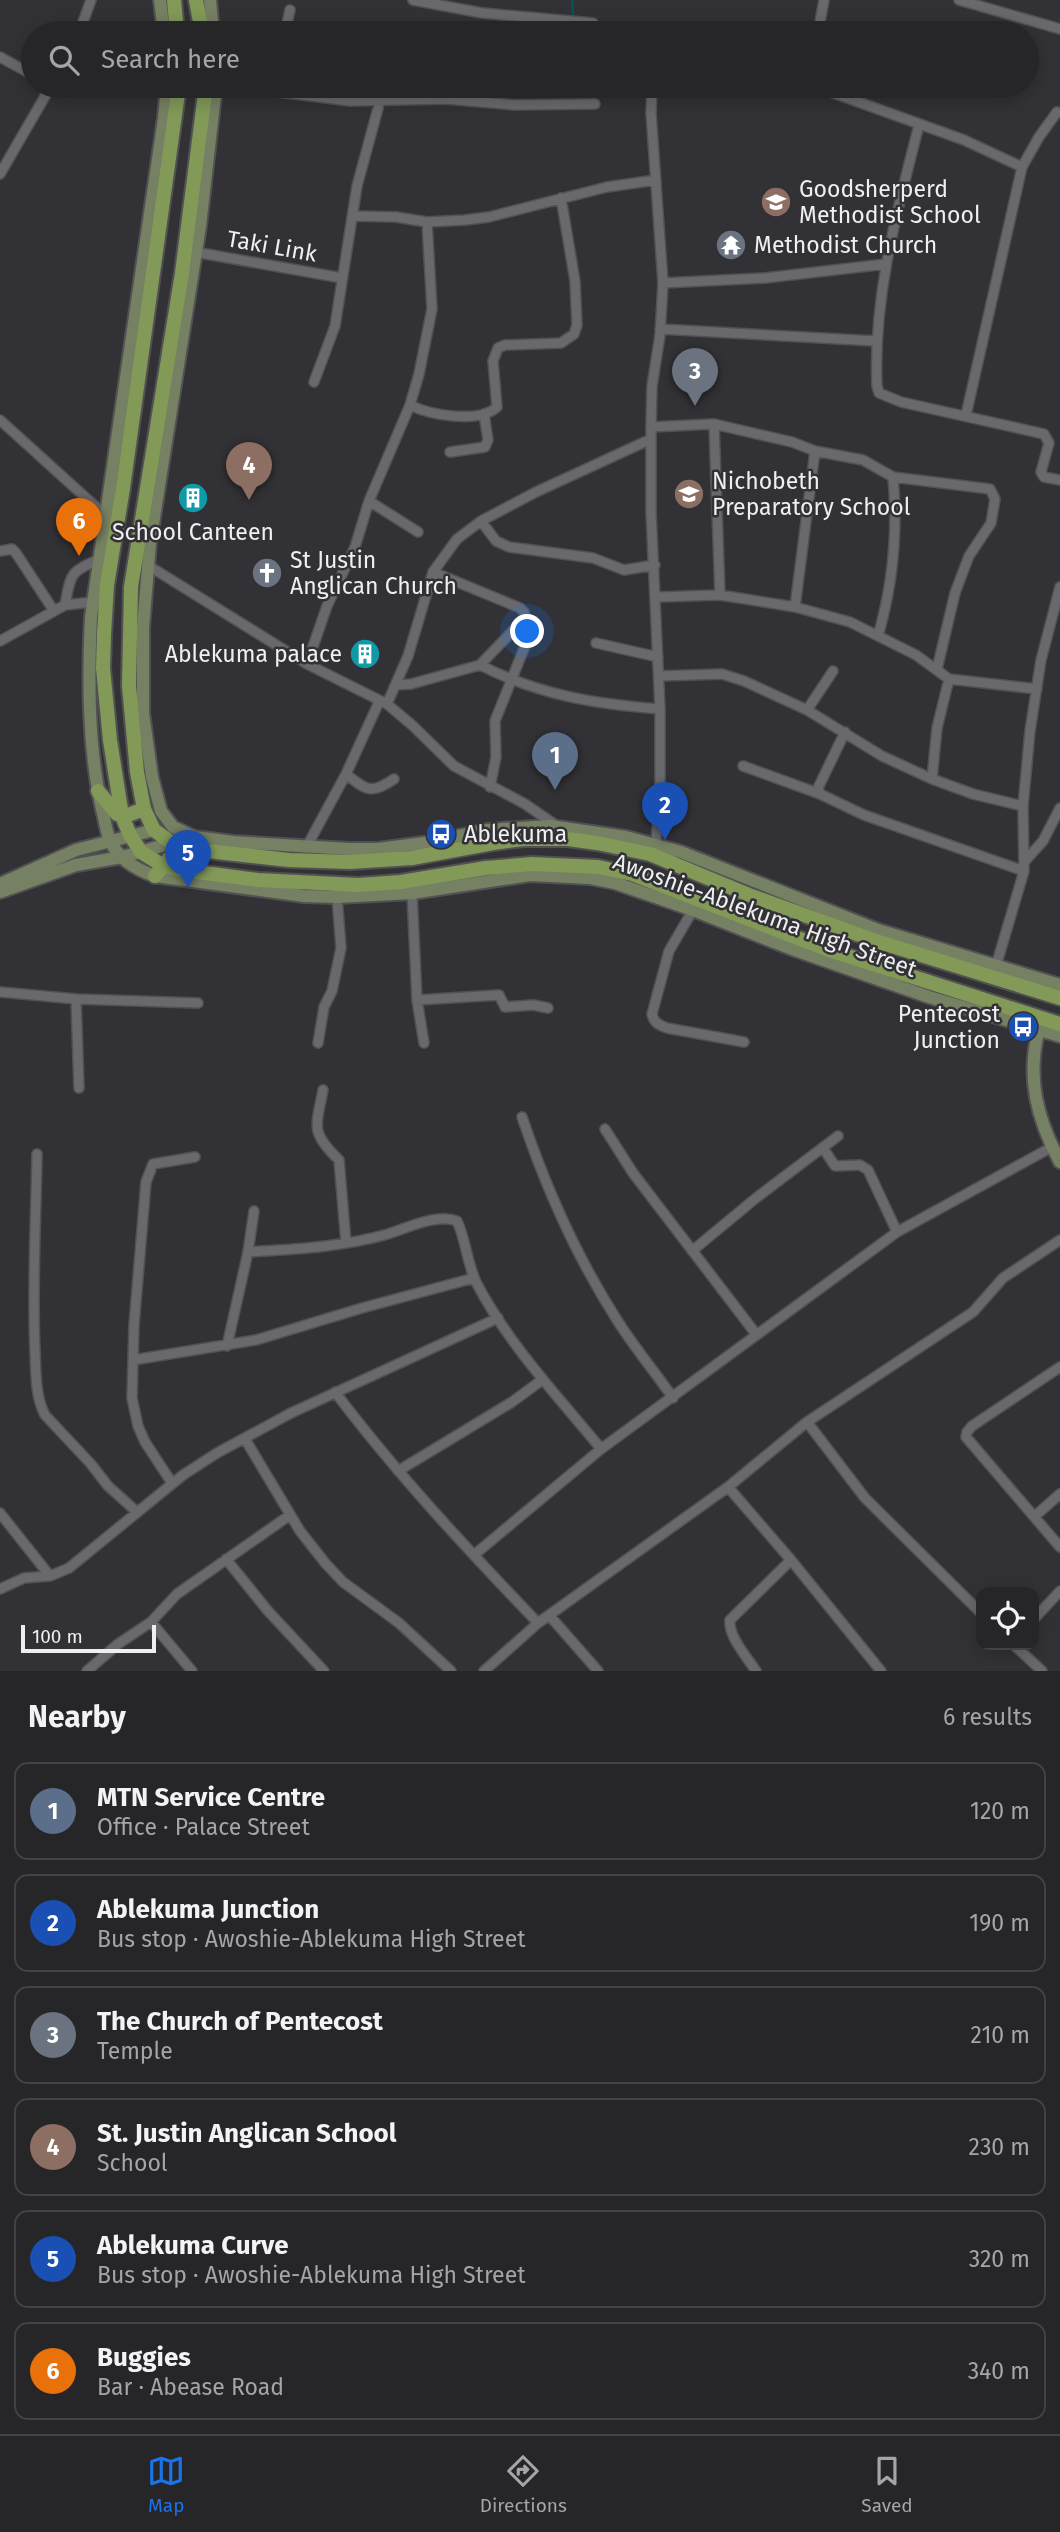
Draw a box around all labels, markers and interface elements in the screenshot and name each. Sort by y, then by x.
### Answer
search box [21,21,1039,98]
icon: search [45,41,83,79]
text: Search here [101,44,240,75]
place label: Goodsherperd Methodist School [799,175,981,229]
school or university icon: Goodsherperd Methodist School [759,185,793,219]
street label: Taki Link [225,224,319,268]
temple icon: Methodist Church [714,228,748,262]
place label: Methodist Church [754,231,937,259]
pin: 3 [672,348,718,406]
pin: 4 [226,442,272,500]
place label: Nichobeth Preparatory School [712,467,911,521]
school or university icon: Nichobeth Preparatory School [672,477,706,511]
building icon: School Canteen [176,481,210,515]
pin: 6 [56,498,102,556]
place label: School Canteen [112,518,274,546]
place label: St Justin Anglican Church [290,546,457,600]
church icon: St Justin Anglican Church [250,556,284,590]
your location [510,614,544,648]
building icon: Ablekuma palace [348,637,382,671]
place label: Ablekuma palace [165,640,342,668]
pin: 1 [532,732,578,790]
pin: 2 [642,782,688,840]
bus stop icon: Ablekuma [424,817,458,851]
place label: Ablekuma [464,820,567,848]
pin: 5 [165,830,211,888]
street label: Awoshie-Ablekuma High Street [610,847,921,983]
place label: Pentecost Junction [898,1000,1001,1054]
bus stop icon: Pentecost Junction [1006,1010,1040,1044]
map controls [976,1587,1039,1650]
button: locate [976,1587,1039,1650]
scale bar [21,1622,156,1654]
text: 100 m [32,1625,83,1648]
text: Nearby [28,1699,126,1735]
text: 6 results [943,1703,1032,1731]
text: MTN Service Centre [97,1782,325,1813]
text: 1 [48,1797,58,1825]
text: 120 m [970,1797,1030,1825]
text: Office · Palace Street [97,1813,310,1841]
text: Ablekuma Junction [97,1894,319,1925]
text: 2 [47,1909,59,1937]
text: 190 m [969,1909,1030,1937]
text: Bus stop · Awoshie-Ablekuma High Street [97,1925,525,1953]
text: The Church of Pentecost [97,2006,383,2037]
text: 3 [47,2021,59,2049]
text: 210 m [971,2021,1030,2049]
text: Temple [97,2037,173,2065]
text: St. Justin Anglican School [97,2118,396,2149]
text: 4 [47,2133,60,2161]
text: 230 m [969,2133,1030,2161]
text: School [97,2149,168,2177]
text: Ablekuma Curve [97,2230,289,2261]
text: 5 [47,2245,59,2273]
text: 320 m [969,2245,1030,2273]
text: Bus stop · Awoshie-Ablekuma High Street [97,2261,525,2289]
text: Buggies [97,2342,191,2373]
text: 6 [47,2357,59,2385]
text: 340 m [968,2357,1030,2385]
text: Bar · Abease Road [97,2373,284,2401]
tab: Map [147,2452,185,2517]
tab: Directions [480,2452,567,2517]
tab: Saved [861,2452,913,2517]

